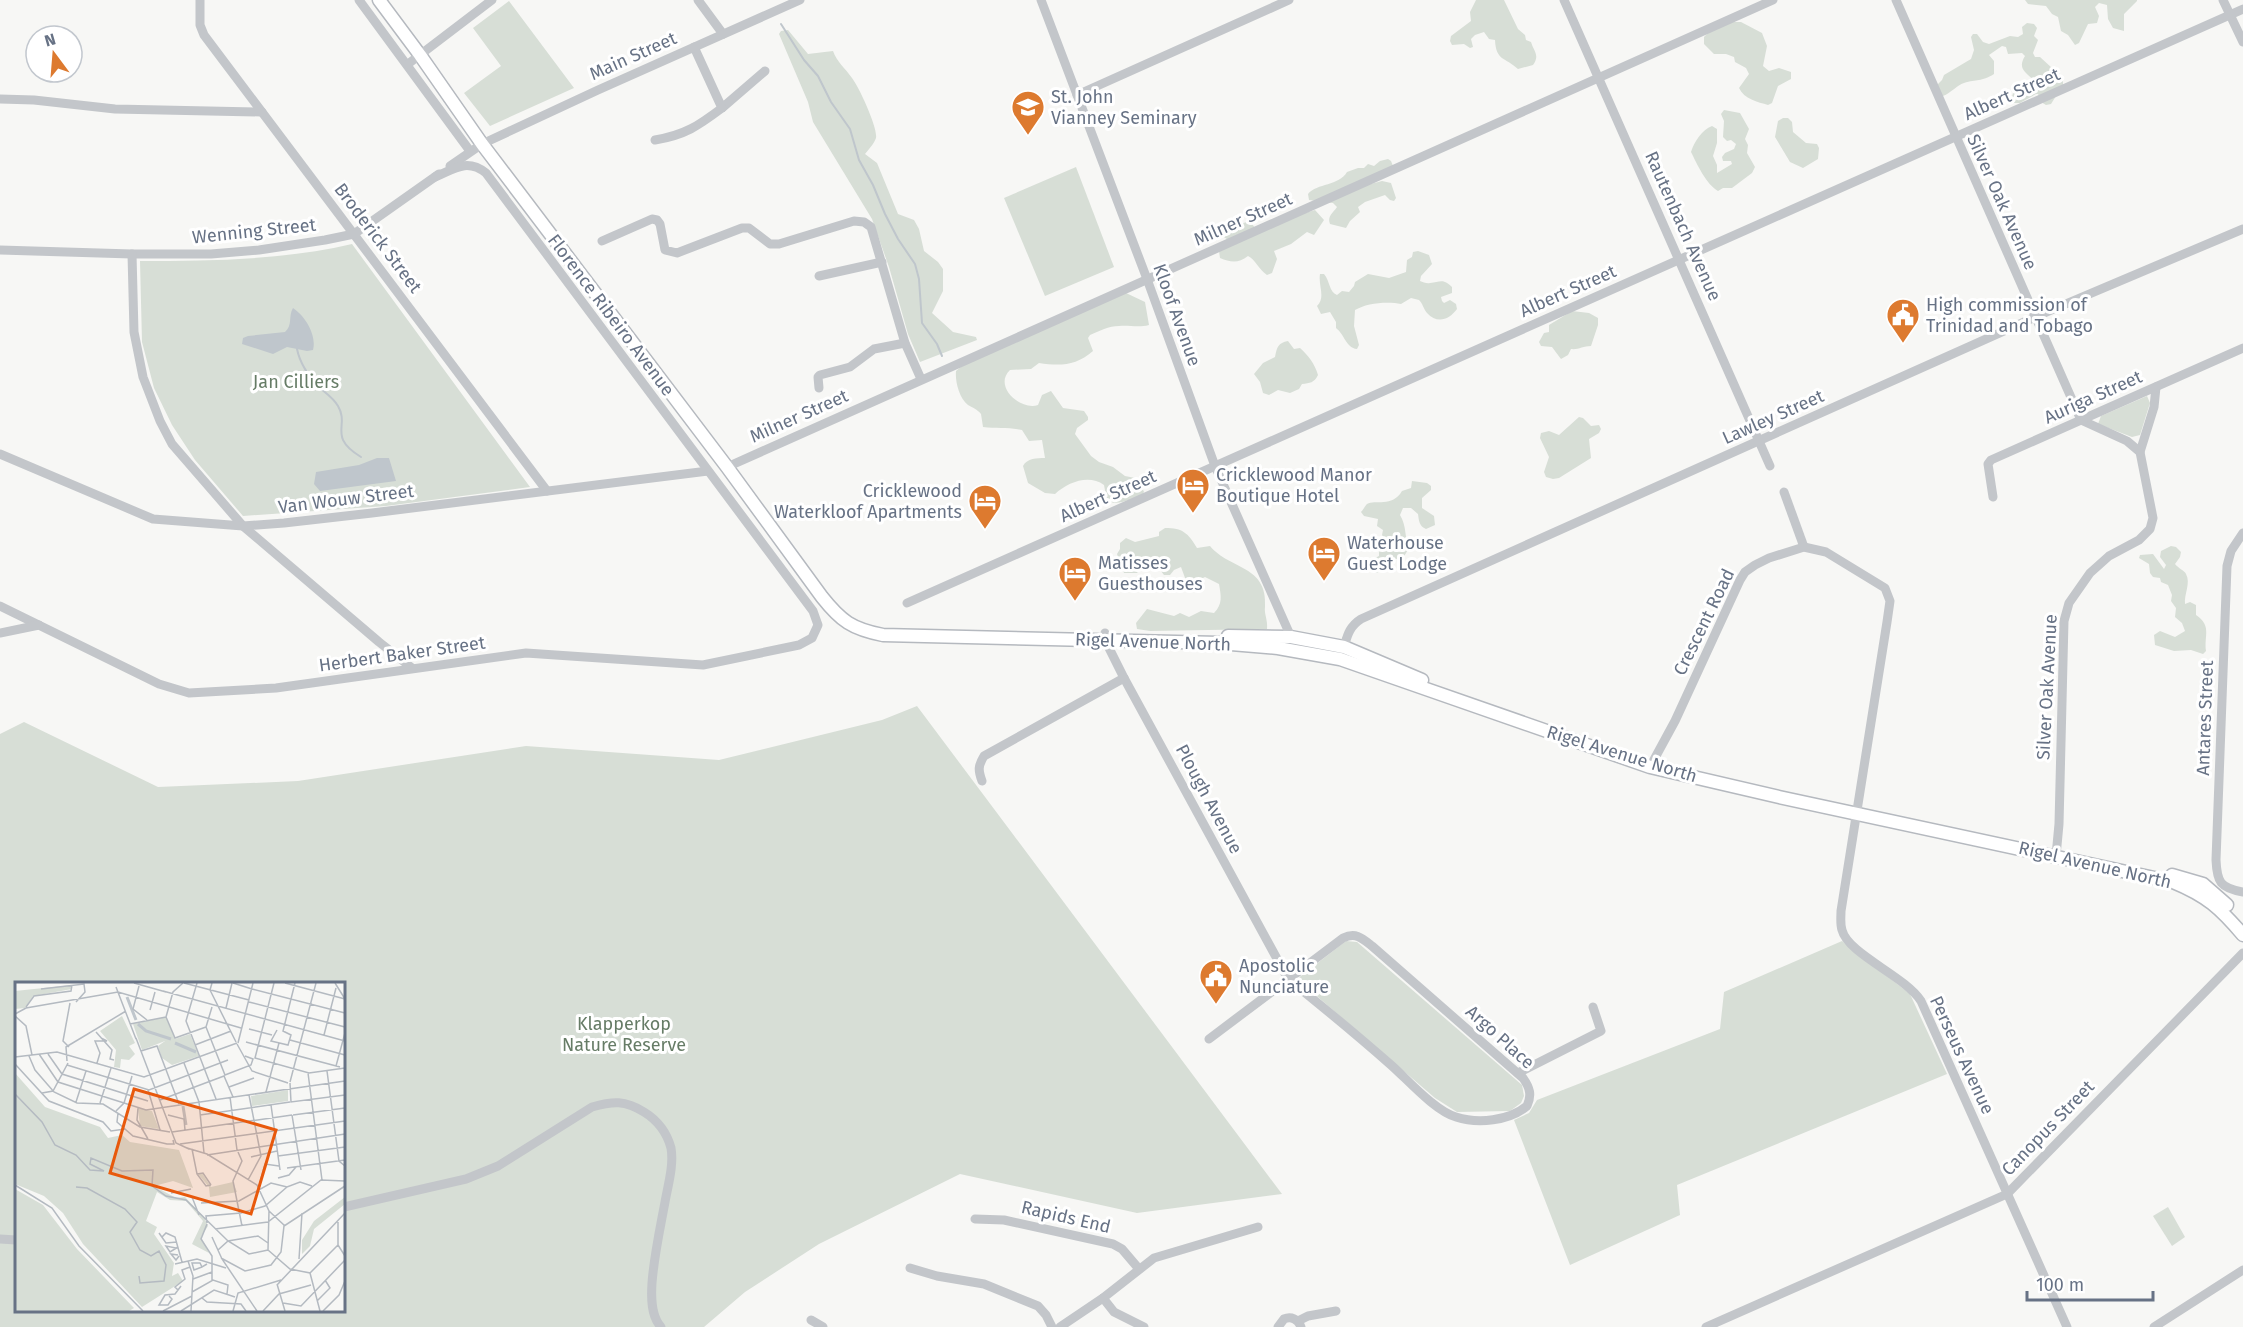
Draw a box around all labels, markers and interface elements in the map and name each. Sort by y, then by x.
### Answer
north arrow [24,24,84,84]
street label: Main Street [586,27,680,85]
text: N [42,29,58,51]
street label: Albert Street [1960,63,2064,125]
place label: St. John Vianney Seminary [1051,86,1197,129]
school or university icon: St. John Vianney Seminary [1010,89,1046,136]
street label: Silver Oak Avenue [1962,131,2042,273]
street label: Rautenbach Avenue [1640,148,1726,304]
street label: Broderick Street [330,179,427,298]
street label: Milner Street [1190,187,1296,250]
street label: Wenning Street [191,214,317,248]
street label: Florence Ribeiro Avenue [543,230,679,400]
street label: Albert Street [1516,260,1620,322]
street label: Kloof Avenue [1148,261,1206,369]
place label: High commission of Trinidad and Tobago [1926,294,2093,337]
public building icon: High commission of Trinidad and Tobago [1885,297,1921,344]
street label: Auriga Street [2040,365,2146,428]
park label: Jan Cilliers [253,371,339,393]
street label: Milner Street [746,384,852,447]
street label: Lawley Street [1719,385,1828,449]
place label: Cricklewood Manor Boutique Hotel [1216,464,1372,507]
street label: Albert Street [1056,465,1160,527]
hotel icon: Cricklewood Manor Boutique Hotel [1175,467,1211,514]
street label: Van Wouw Street [277,480,416,518]
place label: Cricklewood Waterkloof Apartments [774,480,962,523]
hotel icon: Cricklewood Waterkloof Apartments [967,483,1003,530]
place label: Waterhouse Guest Lodge [1347,532,1447,575]
hotel icon: Waterhouse Guest Lodge [1306,535,1342,582]
place label: Matisses Guesthouses [1098,552,1203,595]
hotel icon: Matisses Guesthouses [1057,555,1093,602]
street label: Crescent Road [1669,565,1739,679]
street label: Silver Oak Avenue [2032,613,2062,761]
street label: Rigel Avenue North [1075,628,1231,656]
street label: Herbert Baker Street [317,631,487,677]
street label: Antares Street [2192,660,2218,776]
street label: Rigel Avenue North [1544,721,1700,787]
street label: Plough Avenue [1171,740,1247,858]
street label: Rigel Avenue North [2016,837,2174,893]
place label: Apostolic Nunciature [1239,955,1329,998]
public building icon: Apostolic Nunciature [1198,958,1234,1005]
inset map [15,982,345,1312]
street label: Perseus Avenue [1925,992,1999,1118]
street label: Argo Place [1461,1001,1539,1073]
park label: Klapperkop Nature Reserve [562,1013,686,1056]
street label: Canopus Street [1997,1075,2099,1180]
street label: Rapids End [1019,1196,1113,1238]
scale bar [2027,1264,2153,1302]
text: 100 m [2036,1274,2084,1296]

